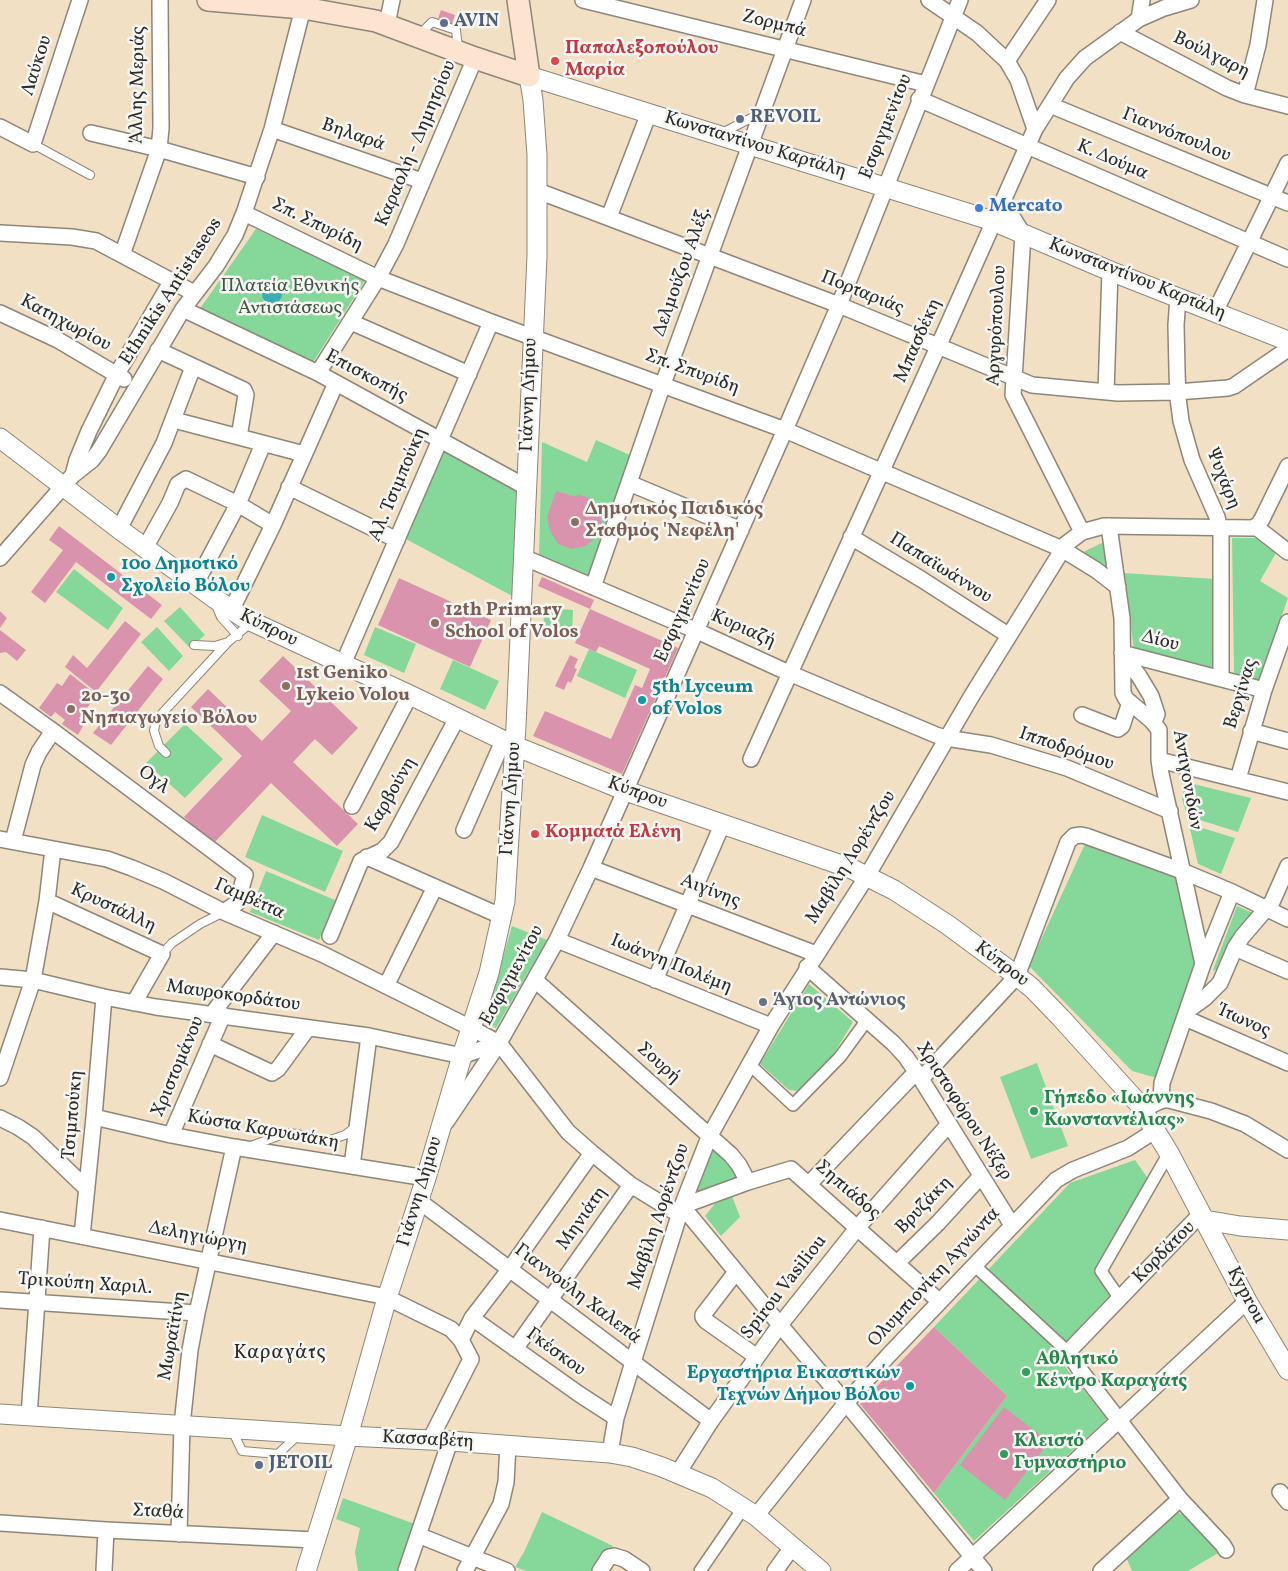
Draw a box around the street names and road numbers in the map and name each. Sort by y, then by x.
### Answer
street label: Ζορμπά [740,6,808,44]
street label: Άλλης Μεριάς [127,26,151,144]
street label: Βούλγαρη [1169,28,1253,84]
street label: Λαύκου [18,33,58,99]
street label: Καραολή - Δημητρίου [372,58,462,230]
street label: Εσφιγμενίτου [856,71,918,183]
street label: Γιαννόπουλου [1118,104,1234,168]
street label: Κωνσταντίνου Καρτάλη [661,107,849,185]
street label: Βηλαρά [318,115,388,157]
street label: Κ. Δούμα [1073,136,1151,186]
street label: Σπ. Σπυρίδη [267,194,367,258]
street label: Δελμούζου Αλέξ. [649,204,717,340]
street label: Ethnikis Antistaseos [116,214,228,370]
street label: Κωνσταντίνου Καρτάλη [1045,234,1229,326]
street label: Αργυρόπουλου [983,265,1013,387]
street label: Πορταριάς [817,267,907,321]
street label: Κατηχωρίου [16,291,114,357]
street label: Μπασδέκη [890,295,948,387]
street label: Γιάννη Δήμου [517,338,543,452]
street label: Σπ. Σπυρίδη [642,345,742,401]
street label: Επισκοπής [321,346,411,408]
street label: Αλ. Τσιμπούκη [365,425,433,545]
street label: Ψυχάρη [1199,445,1245,513]
street label: Παπαϊωάννου [885,528,995,610]
street label: Εσφιγμενίτου [651,556,717,666]
street label: Κύπρου [235,605,301,653]
street label: Κυριαζή [707,606,779,654]
street label: Δίου [1139,626,1181,658]
street label: Βεργίνας [1220,656,1264,732]
street label: Ιπποδρόμου [1016,723,1116,777]
street label: Αντιγονιδών [1166,728,1206,832]
street label: Γιάννη Δήμου [497,741,527,857]
street label: Καρβούνη [361,754,423,836]
street label: Ογλ [133,762,173,800]
street label: Κύπρου [604,773,670,815]
street label: Μαβίλη Λορέντζου [802,787,902,929]
street label: Αιγίνης [677,870,743,914]
street label: Γαμβέττα [210,874,288,926]
street label: Κρυστάλλη [66,879,160,939]
street label: Εσφιγμενίτου [476,922,550,1030]
street label: Ιωάννη Πολέμη [607,930,735,1000]
street label: Κύπρου [969,937,1033,993]
street label: Μαυροκορδάτου [165,976,301,1018]
street label: Ίτωνος [1214,1000,1274,1044]
street label: Χριστομάνου [148,1013,210,1121]
street label: Σουρή [631,1038,685,1090]
street label: Χριστοφόρου Νέζερ [910,1039,1016,1185]
street label: Τσιμπούκη [59,1069,89,1161]
street label: Κώστα Καρυωτάκη [185,1106,341,1156]
street label: Γιάννη Δήμου [393,1134,449,1250]
street label: Μαβίλη Λορέντζου [624,1141,696,1293]
street label: Σηπιάδος [810,1156,884,1226]
street label: Βρυζάκη [892,1172,958,1240]
street label: Μηνιάτη [553,1183,613,1255]
street label: Ολυμπιονίκη Αγνώντα [864,1203,1006,1353]
street label: Δεληγιώργη [147,1217,249,1259]
street label: Κορδάτου [1129,1217,1201,1289]
street label: Spirou Vasiliou [737,1231,833,1345]
street label: Γιαννούλη Χαλεπά [509,1240,645,1350]
street label: Kyprou [1220,1263,1270,1329]
street label: Τρικούπη Χαριλ. [17,1269,153,1301]
street label: Μωραϊτίνη [155,1289,193,1383]
street label: Γκέσκου [521,1324,589,1382]
street label: Κασσαβέτη [381,1427,475,1455]
street label: Σταθά [132,1500,184,1526]

